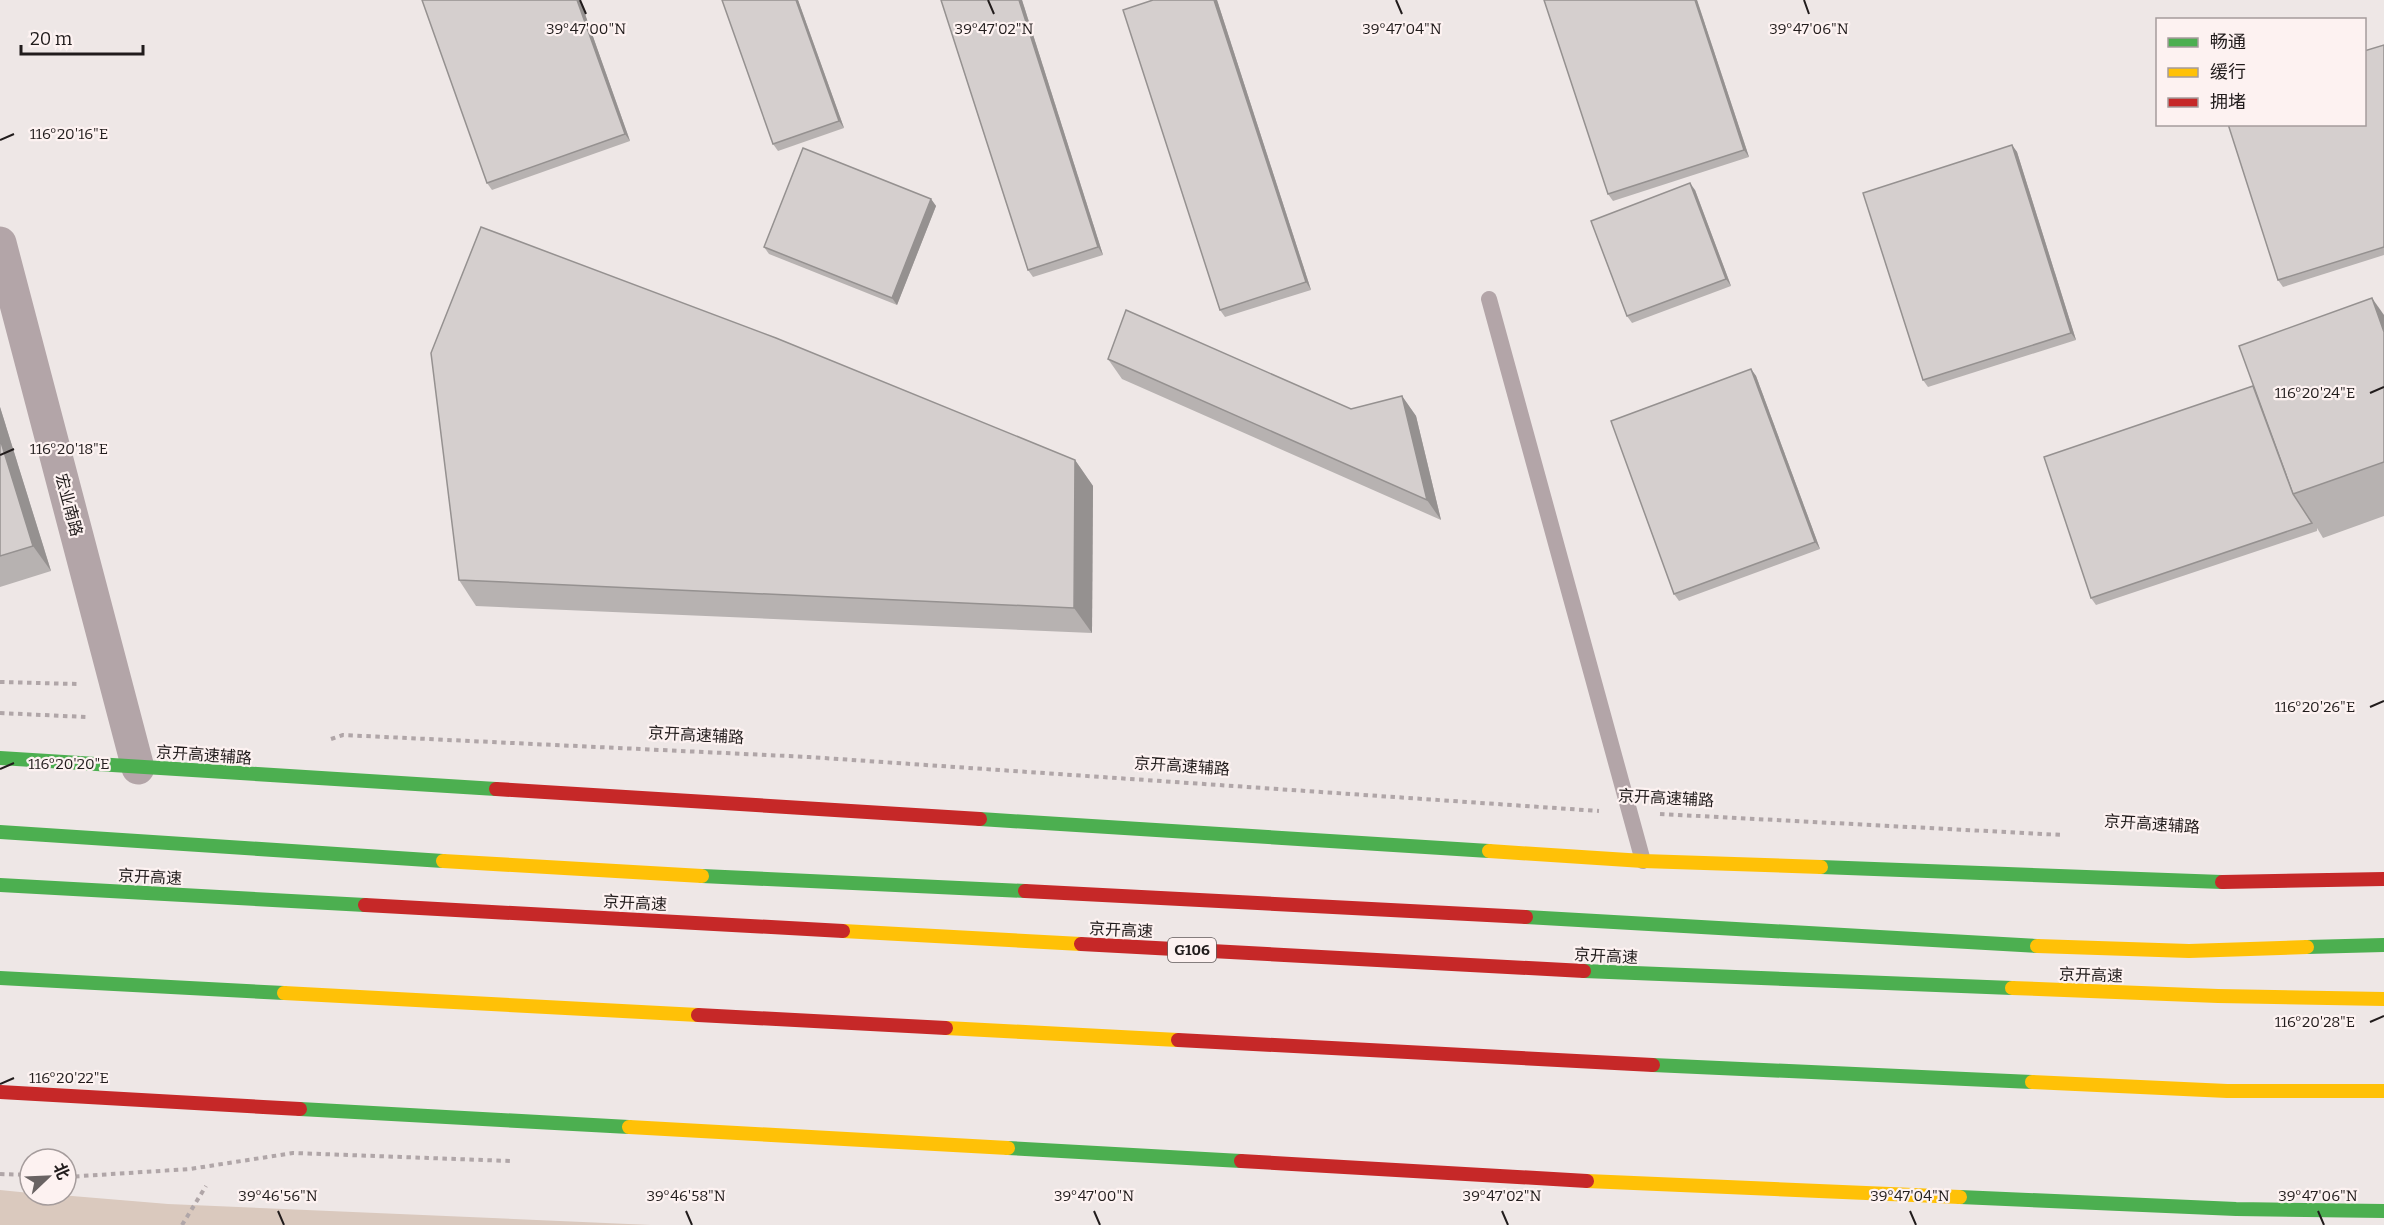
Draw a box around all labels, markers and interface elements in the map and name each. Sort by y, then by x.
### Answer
scale bar [21,18,142,56]
legend [2156,18,2366,126]
text: 39°47'00"N [546,20,626,38]
text: 39°47'02"N [955,20,1034,38]
text: 39°47'04"N [1362,20,1442,38]
text: 39°47'06"N [1769,20,1849,38]
text: 20 m [30,28,72,50]
text: 畅通 [2210,31,2246,53]
text: 缓行 [2210,61,2246,83]
text: 拥堵 [2210,91,2246,113]
text: 116°20'16"E [30,125,108,143]
text: 116°20'24"E [2275,384,2355,402]
text: 116°20'18"E [30,440,108,458]
street label: 宏业南路 [52,472,86,538]
text: 116°20'26"E [2275,698,2355,716]
street label: 京开高速辅路 [648,723,744,747]
street label: 京开高速辅路 [155,742,253,768]
street label: 京开高速辅路 [1133,753,1231,779]
text: 116°20'20"E [28,755,110,773]
street label: 京开高速辅路 [1618,786,1714,810]
street label: 京开高速辅路 [2103,811,2201,837]
street label: 京开高速 [118,866,182,888]
street label: 京开高速 [603,892,667,914]
street label: 京开高速 [1089,919,1153,941]
road number: G106 [1168,938,1216,962]
street label: 京开高速 [1574,945,1638,967]
street label: 京开高速 [2059,964,2123,986]
text: 116°20'28"E [2275,1013,2355,1031]
text: 116°20'22"E [29,1069,109,1087]
north arrow [18,1147,78,1207]
text: 北 [49,1160,73,1182]
text: 39°46'56"N [238,1187,318,1205]
text: 39°46'58"N [646,1187,726,1205]
text: 39°47'00"N [1054,1187,1134,1205]
text: 39°47'02"N [1463,1187,1542,1205]
text: 39°47'04"N [1870,1187,1950,1205]
text: 39°47'06"N [2278,1187,2358,1205]

